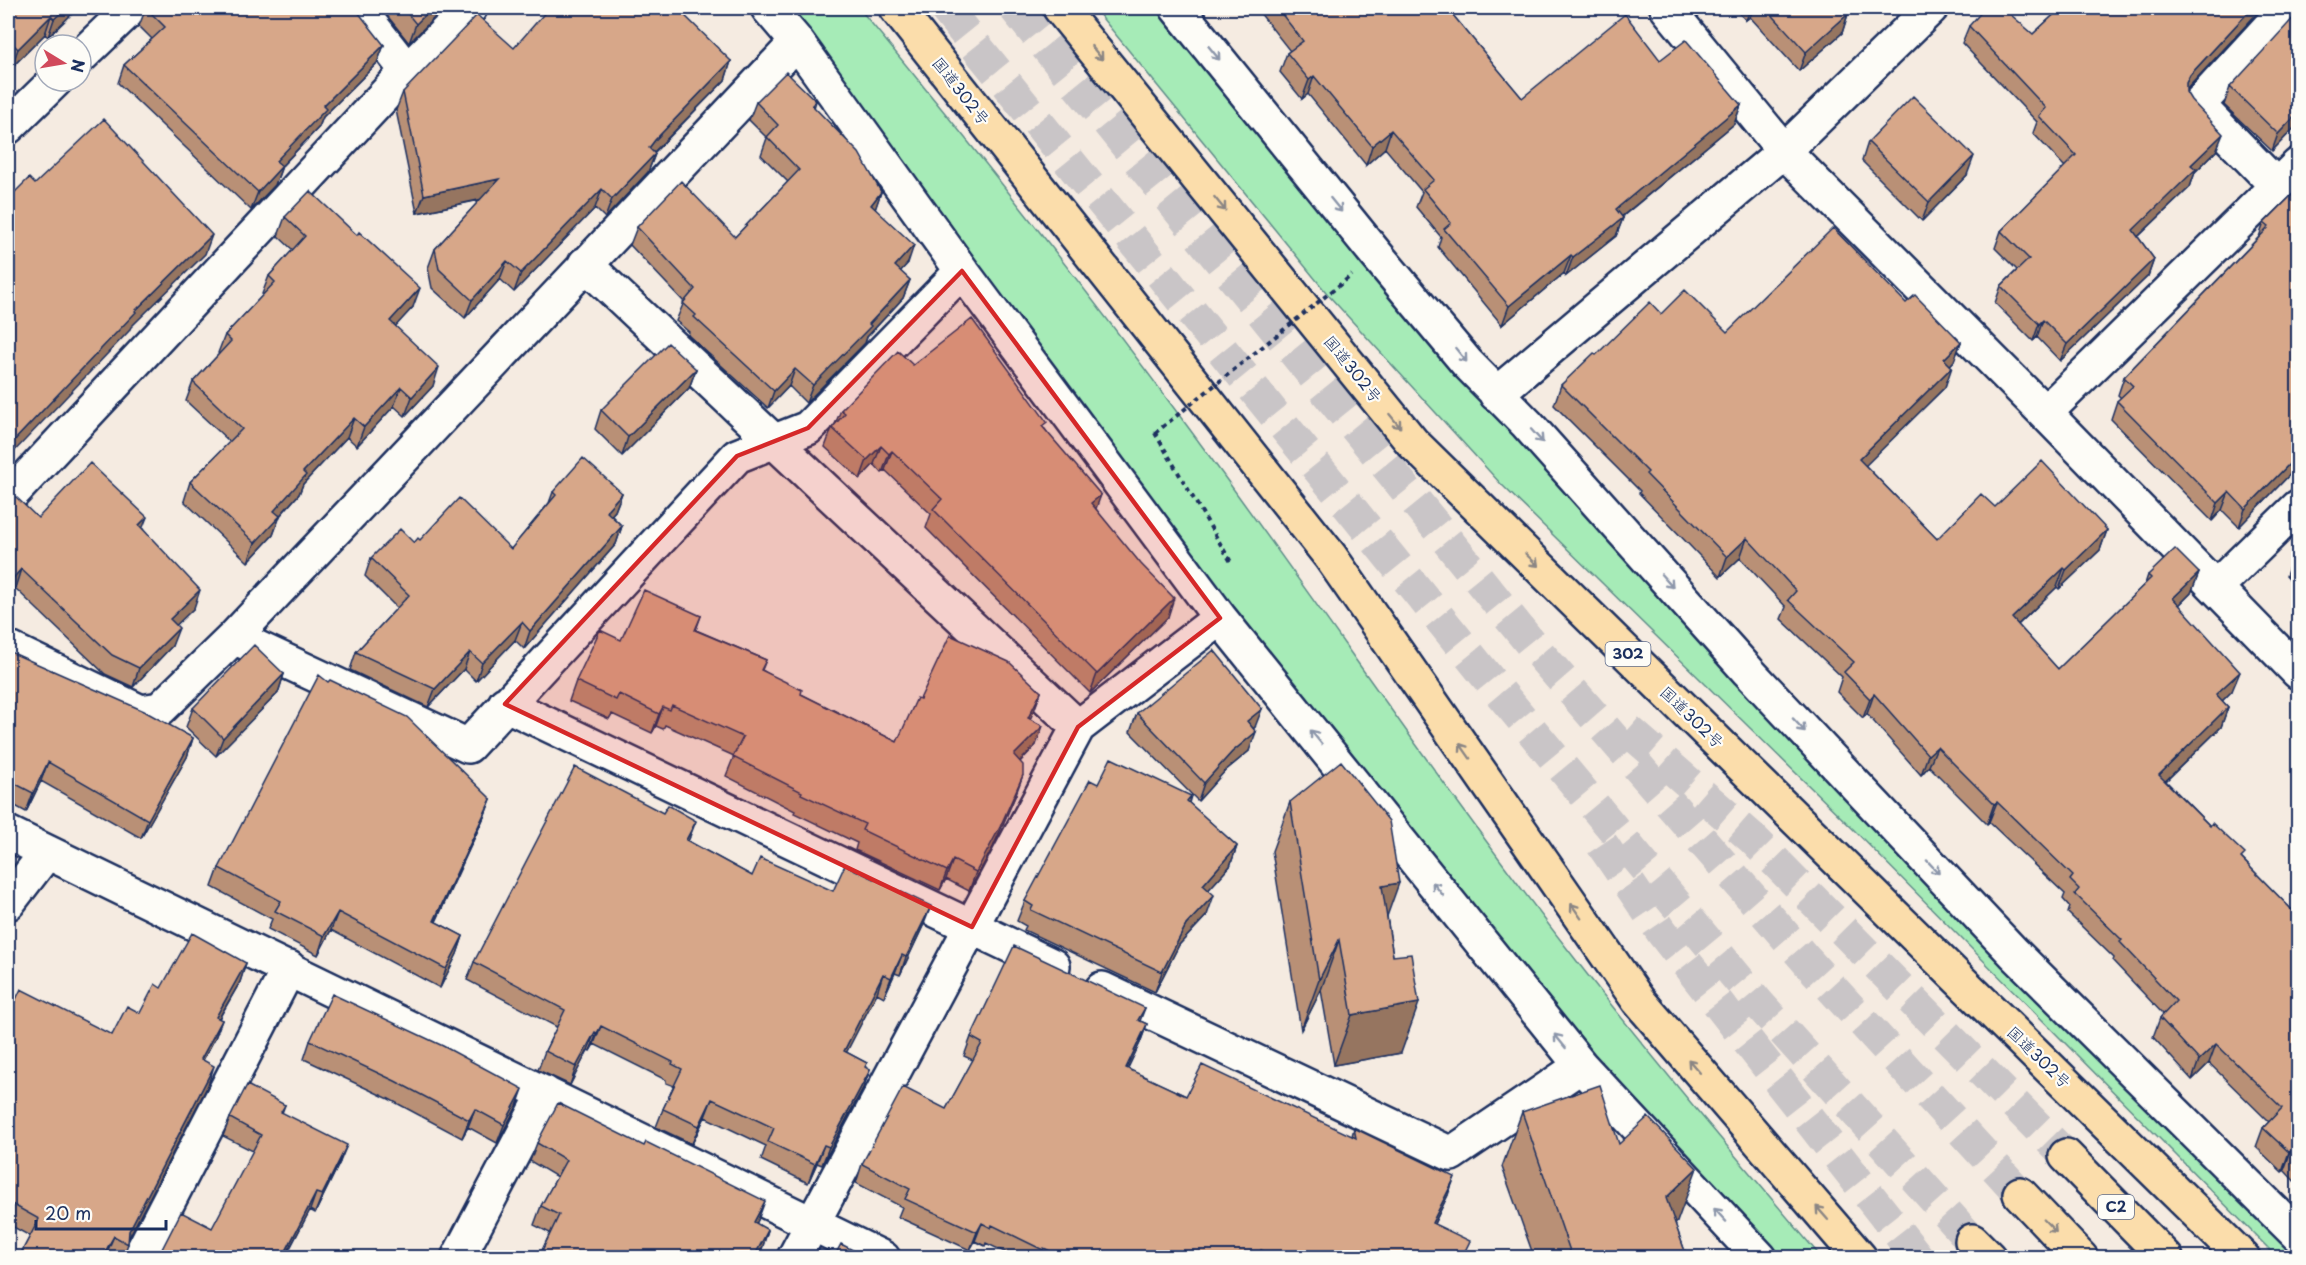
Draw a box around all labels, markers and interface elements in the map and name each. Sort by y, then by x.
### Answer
north arrow [33,33,93,93]
one-way arrow [1090,45,1103,61]
one-way arrow [1207,45,1220,61]
street label: 国道302号 [927,51,996,130]
text: N [66,58,92,75]
one-way arrow [1213,196,1226,212]
one-way arrow [1329,197,1343,212]
street label: 国道302号 [1319,329,1389,407]
one-way arrow [1454,347,1467,363]
one-way arrow [1389,413,1402,429]
one-way arrow [1530,428,1544,443]
one-way arrow [1525,552,1540,567]
one-way arrow [1660,573,1674,588]
road number: 302 [1606,642,1650,666]
street label: 国道302号 [1655,679,1730,753]
one-way arrow [1792,717,1806,732]
one-way arrow [1309,729,1322,745]
one-way arrow [1459,743,1471,759]
one-way arrow [1925,859,1940,874]
one-way arrow [1431,881,1444,897]
one-way arrow [1570,903,1582,920]
street label: 国道302号 [2002,1019,2077,1093]
one-way arrow [1554,1033,1567,1049]
one-way arrow [1687,1059,1701,1074]
scale bar [36,1193,166,1231]
road number: C2 [2098,1195,2134,1219]
text: 20 m [45,1199,91,1226]
one-way arrow [1815,1206,1829,1221]
one-way arrow [1714,1208,1728,1223]
one-way arrow [2043,1218,2057,1233]

